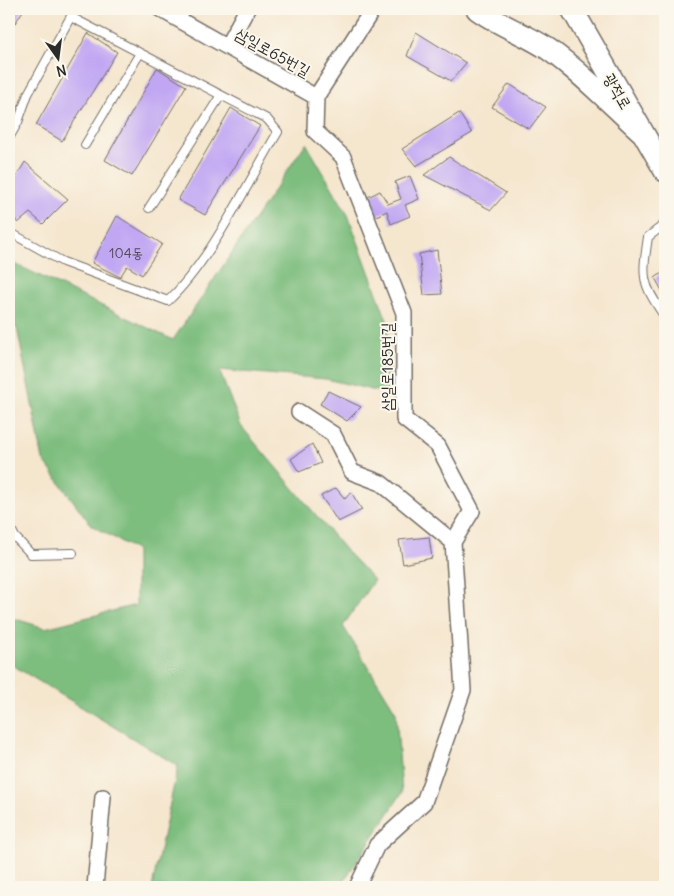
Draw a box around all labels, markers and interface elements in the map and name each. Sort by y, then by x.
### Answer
street label: 삼일로65번길 [232,23,314,81]
north arrow [32,32,82,82]
text: N [54,61,68,81]
street label: 광적로 [600,69,636,113]
house number: 104동 [109,244,143,262]
street label: 삼일로185번길 [377,322,397,412]

